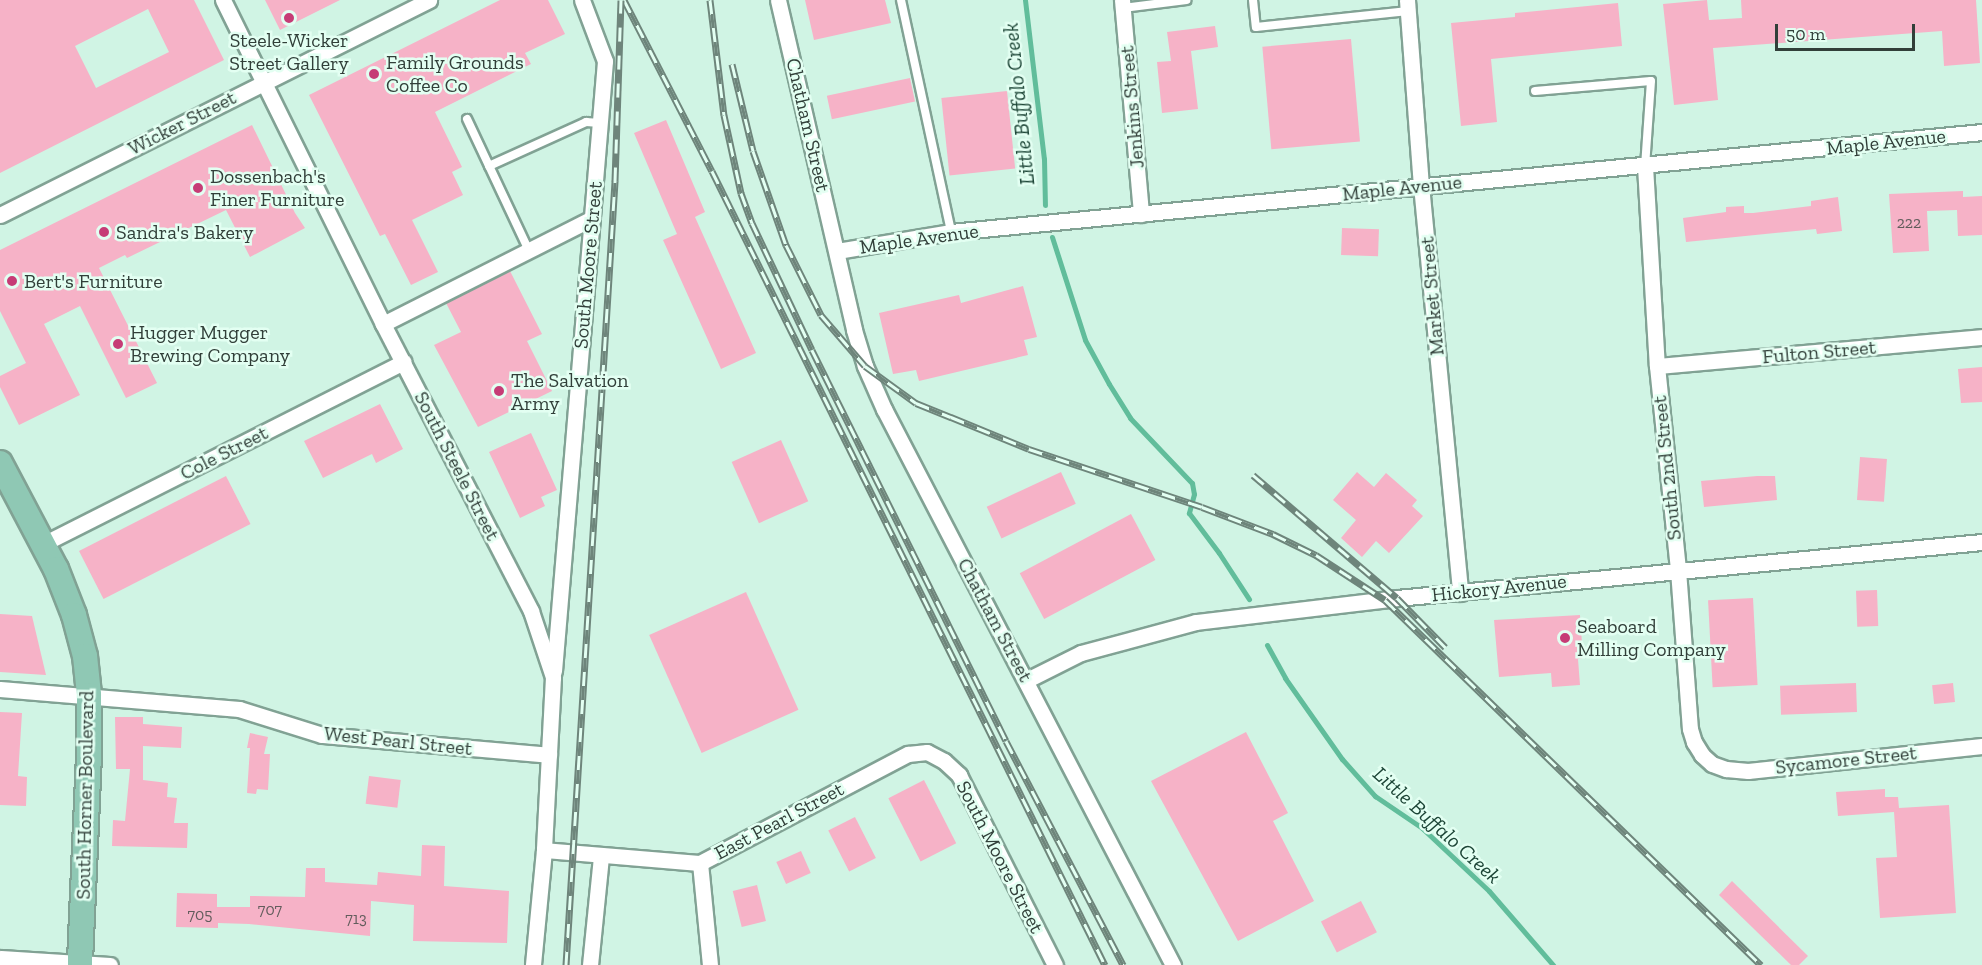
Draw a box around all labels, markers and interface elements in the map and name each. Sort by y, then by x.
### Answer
marker: Steele-Wicker Street Gallery [282,11,296,25]
scale bar [1778,12,1918,50]
water label: Little Buffalo Creek [998,22,1040,186]
text: 50 m [1786,23,1825,45]
place label: Steele-Wicker Street Gallery [229,28,349,75]
street label: Jenkins Street [1115,45,1149,169]
place label: Family Grounds Coffee Co [386,51,524,98]
street label: Chatham Street [781,56,835,194]
marker: Family Grounds Coffee Co [367,67,381,81]
street label: Wicker Street [124,85,240,161]
street label: Maple Avenue [1825,124,1947,160]
place label: Dossenbach's Finer Furniture [210,164,345,211]
street label: Maple Avenue [1341,170,1463,206]
street label: South Moore Street [569,180,607,350]
marker: Dossenbach's Finer Furniture [191,181,205,195]
house number: 222 [1897,213,1921,233]
street label: Maple Avenue [858,219,980,259]
place label: Sandra's Bakery [116,220,253,244]
marker: Sandra's Bakery [97,225,111,239]
street label: Market Street [1415,235,1449,357]
place label: Bert's Furniture [24,269,163,293]
marker: Bert's Furniture [5,274,19,288]
place label: Hugger Mugger Brewing Company [130,320,290,367]
street label: Fulton Street [1761,335,1877,369]
marker: Hugger Mugger Brewing Company [111,337,125,351]
place label: The Salvation Army [511,368,628,415]
marker: The Salvation Army [492,384,506,398]
street label: South Steele Street [409,387,505,545]
street label: South 2nd Street [1647,395,1687,541]
street label: Cole Street [176,421,272,485]
street label: Chatham Street [952,554,1038,686]
street label: Hickory Avenue [1430,569,1568,607]
place label: Seaboard Milling Company [1577,614,1726,661]
marker: Seaboard Milling Company [1558,631,1572,645]
street label: South Horner Boulevard [71,690,99,900]
street label: West Pearl Street [323,721,473,761]
street label: Sycamore Street [1774,741,1918,779]
water label: Little Buffalo Creek [1368,761,1506,889]
street label: East Pearl Street [710,777,848,865]
street label: South Moore Street [951,777,1049,937]
house number: 707 [258,900,282,920]
house number: 705 [188,905,212,925]
house number: 713 [345,909,367,929]

